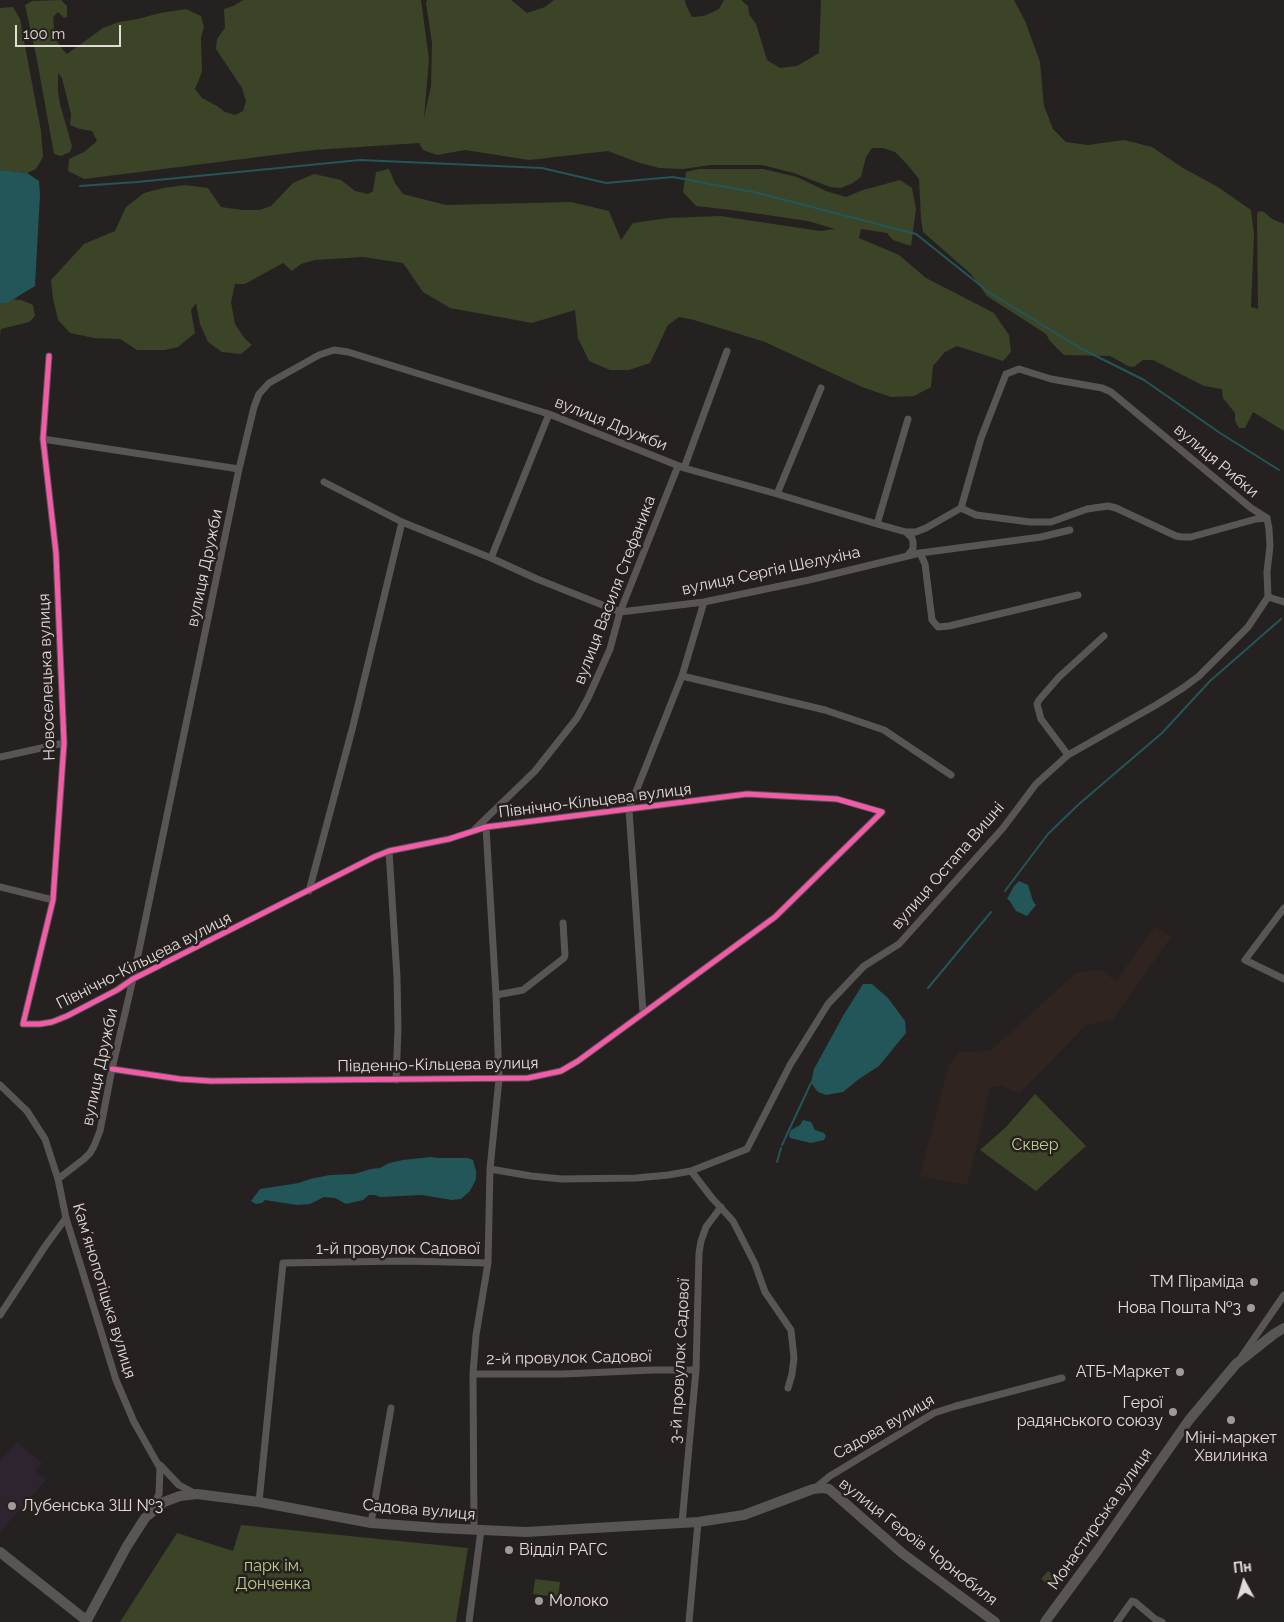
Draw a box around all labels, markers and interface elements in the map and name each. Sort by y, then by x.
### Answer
scale bar [18,15,124,47]
text: 100 m [23,25,65,43]
street label: вулиця Дружби [552,393,670,455]
street label: вулиця Рибки [1170,420,1262,502]
street label: вулиця Василя Стефаника [570,493,660,687]
street label: вулиця Дружби [183,508,227,628]
street label: вулиця Сергія Шелухіна [680,543,862,599]
street label: Новоселецька вулиця [34,593,60,761]
street label: Північно-Кільцева вулиця [498,780,692,822]
street label: вулиця Остапа Вишні [888,798,1008,934]
street label: Північно-Кільцева вулиця [53,908,235,1014]
street label: вулиця Дружби [78,1007,122,1127]
street label: Південно-Кільцева вулиця [337,1054,539,1076]
park label: Сквер [1011,1135,1059,1155]
street label: Камʼянопотіцька вулиця [68,1201,140,1381]
street label: 1-й провулок Садової [316,1239,480,1259]
place label: ТМ Піраміда [1150,1272,1244,1292]
marker: ТМ Піраміда [1248,1276,1260,1288]
street label: 3-й провулок Садової [666,1278,694,1444]
place label: Нова Пошта №3 [1118,1298,1241,1318]
marker: Нова Пошта №3 [1245,1302,1257,1314]
street label: 2-й провулок Садової [486,1347,652,1369]
place label: АТБ-Маркет [1076,1362,1170,1382]
marker: АТБ-Маркет [1174,1366,1186,1378]
street label: Садова вулиця [830,1390,938,1464]
place label: Герої радянського союзу [1017,1393,1163,1431]
marker: Герої радянського союзу [1167,1406,1179,1418]
marker: Міні-маркет Хвилинка [1225,1414,1237,1426]
place label: Міні-маркет Хвилинка [1185,1428,1277,1466]
street label: Монастирська вулиця [1044,1445,1156,1593]
street label: вулиця Героїв Чорнобиля [835,1474,1001,1610]
place label: Лубенська ЗШ №3 [22,1496,163,1516]
street label: Садова вулиця [362,1496,476,1524]
marker: Лубенська ЗШ №3 [6,1500,18,1512]
place label: Відділ РАГС [519,1540,608,1560]
marker: Відділ РАГС [503,1544,515,1556]
park label: парк ім. Донченка [236,1556,310,1594]
north arrow [1219,1557,1269,1607]
text: Пн [1232,1558,1253,1576]
place label: Молоко [549,1591,608,1611]
marker: Молоко [533,1595,545,1607]

